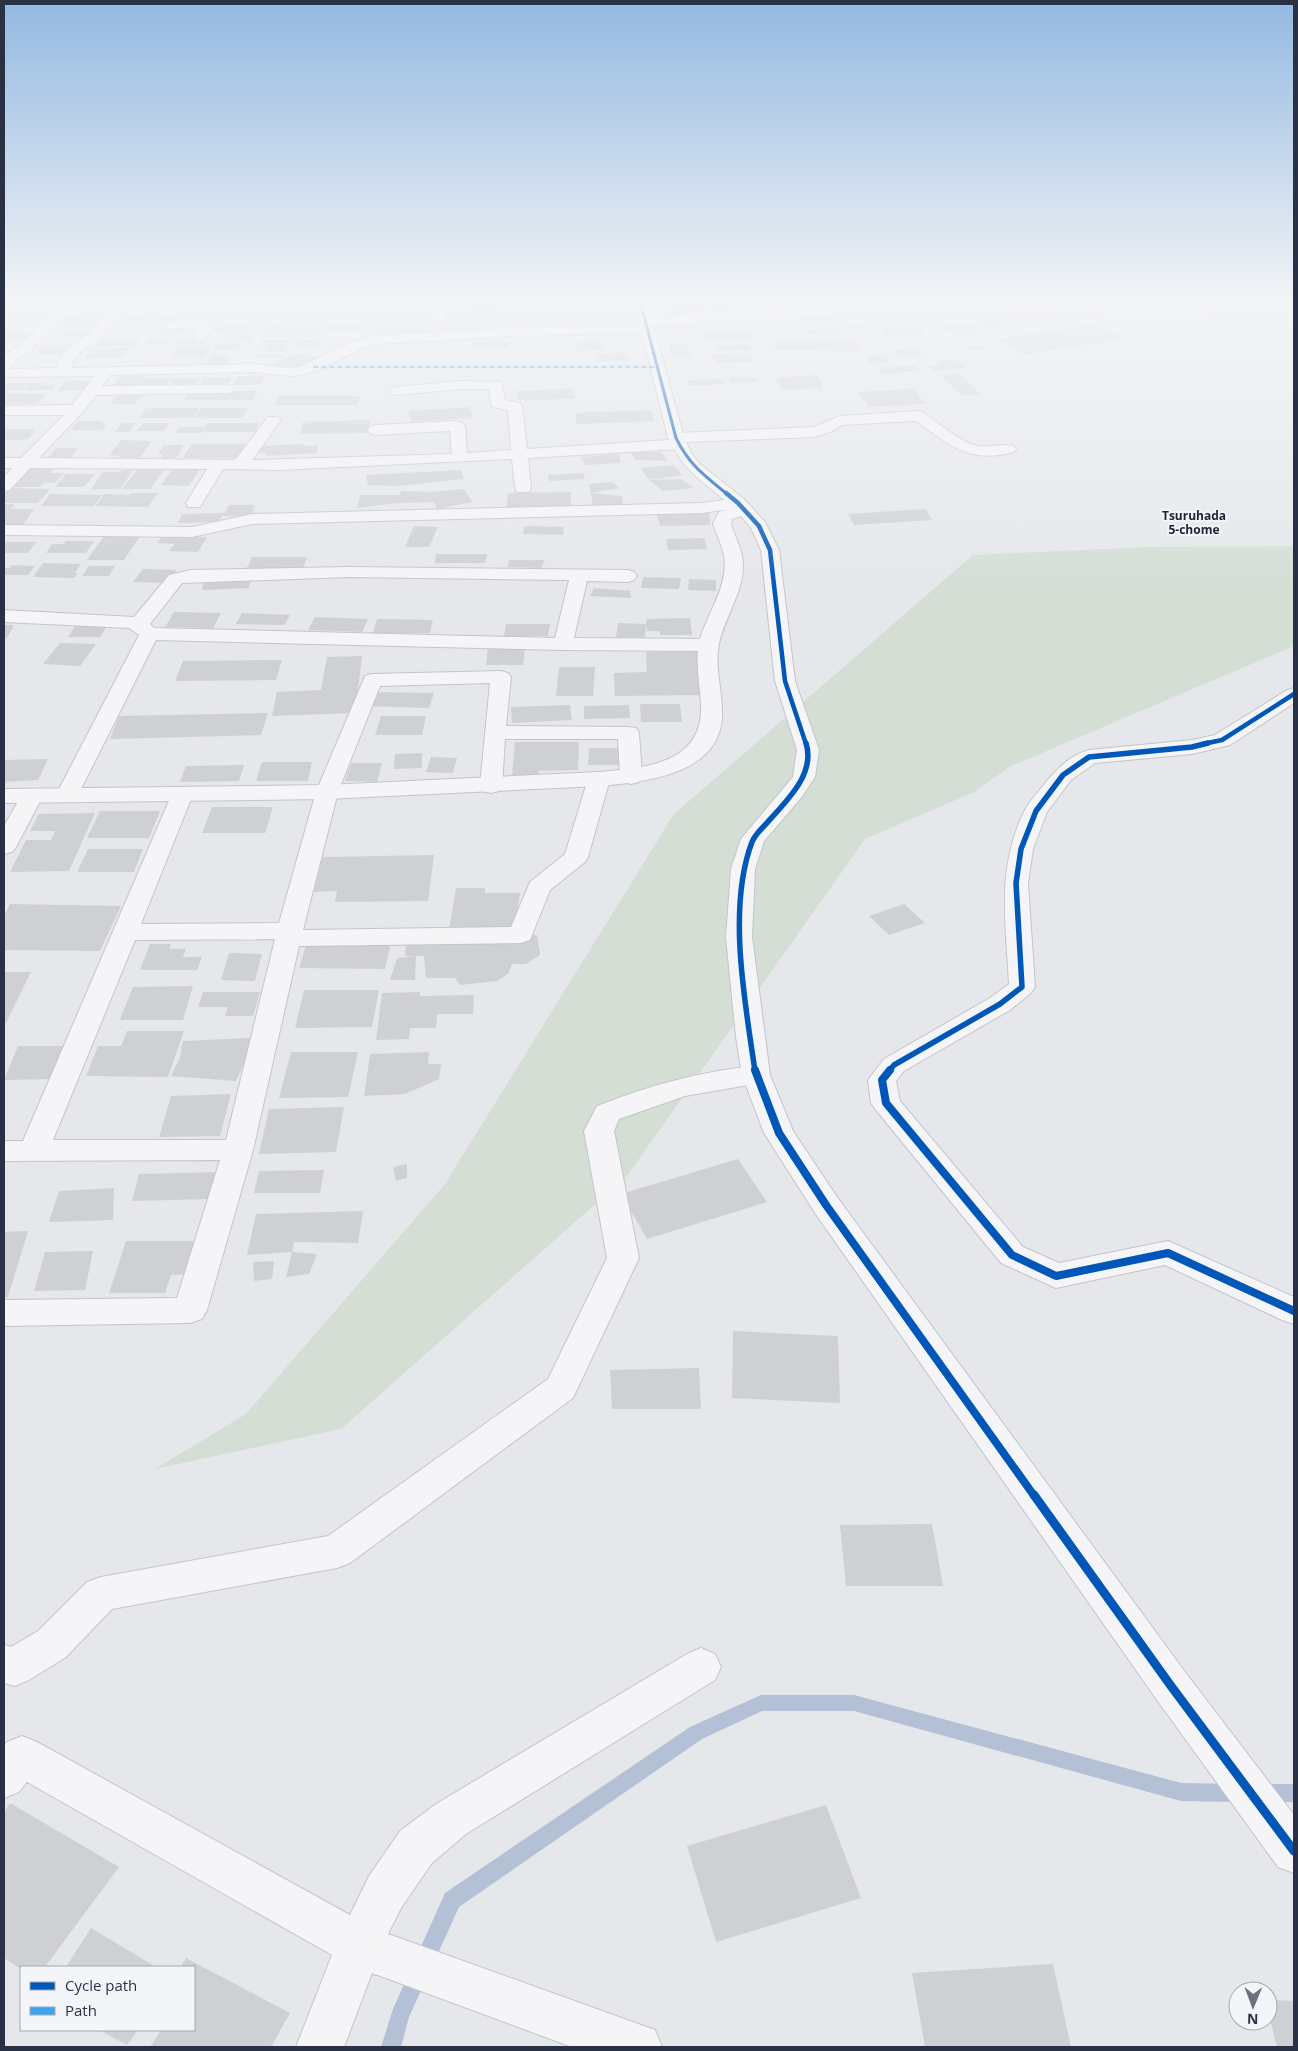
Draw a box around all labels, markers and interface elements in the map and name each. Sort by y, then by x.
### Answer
district label: Tsuruhada 5-chome [1162,507,1226,538]
legend [20,1966,195,2031]
text: Cycle path [65,1975,137,1995]
north arrow [1228,1981,1278,2031]
text: Path [65,2000,97,2020]
text: N [1247,2010,1259,2029]

